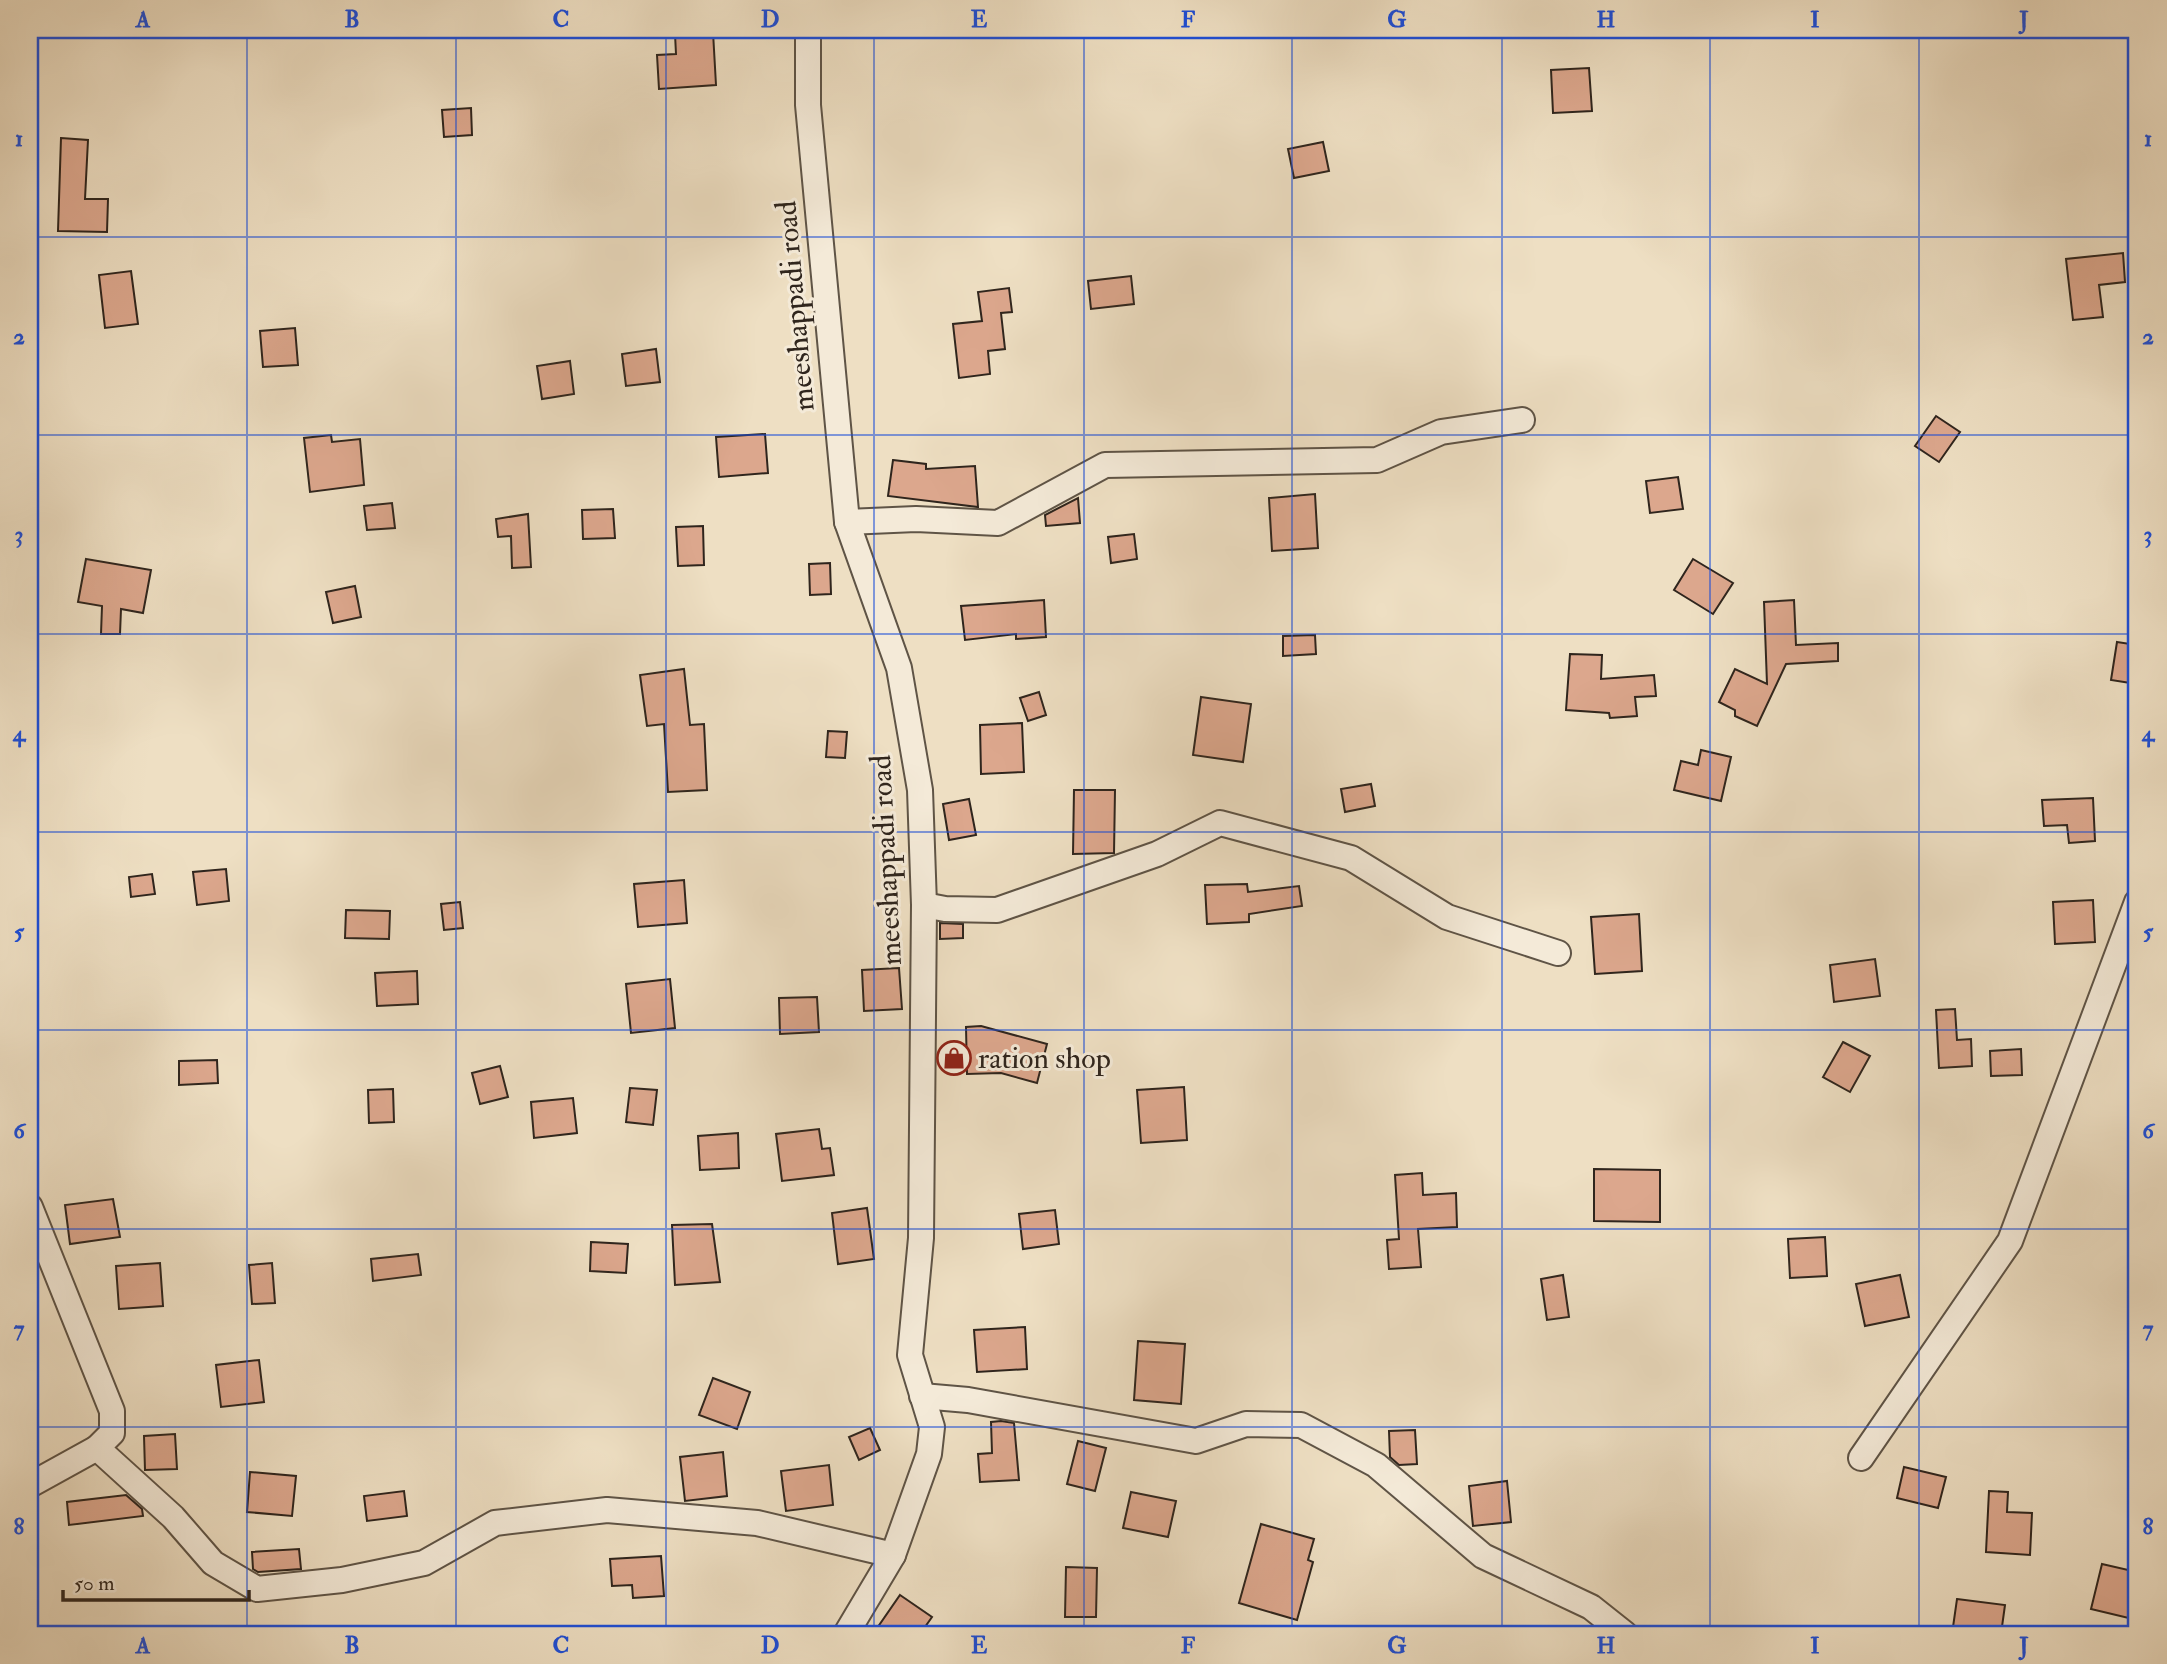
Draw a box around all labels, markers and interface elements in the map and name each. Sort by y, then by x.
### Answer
text: A [135,5,151,34]
text: B [344,5,360,34]
text: C [553,5,569,34]
text: D [761,5,779,34]
text: E [971,5,988,34]
text: F [1181,5,1196,34]
text: G [1387,5,1407,34]
text: H [1597,5,1616,34]
text: I [1810,5,1820,34]
text: J [2018,5,2029,35]
text: 1 [15,124,23,153]
text: 1 [2144,124,2152,153]
street label: meeshappadi road [767,199,823,413]
text: 2 [13,322,25,351]
text: 2 [2142,322,2154,351]
text: 3 [15,520,23,549]
text: 3 [2144,520,2152,549]
text: 4 [12,719,27,748]
text: 4 [2141,719,2156,748]
street label: meeshappadi road [862,754,910,966]
text: 5 [14,917,25,946]
text: 5 [2143,917,2154,946]
shop icon: ration shop [935,1039,973,1077]
place label: ration shop [978,1040,1111,1077]
text: 6 [13,1116,27,1145]
text: 6 [2142,1116,2156,1145]
text: 7 [14,1314,25,1343]
text: 7 [2143,1314,2154,1343]
text: 8 [14,1512,25,1541]
text: 8 [2143,1512,2154,1541]
scale bar [63,1559,248,1603]
text: 50 m [74,1570,115,1597]
text: A [135,1631,151,1660]
text: B [344,1631,360,1660]
text: C [553,1631,569,1660]
text: D [761,1631,779,1660]
text: E [971,1631,988,1660]
text: F [1181,1631,1196,1660]
text: G [1387,1631,1407,1660]
text: H [1597,1631,1616,1660]
text: I [1810,1631,1820,1660]
text: J [2018,1631,2029,1661]

